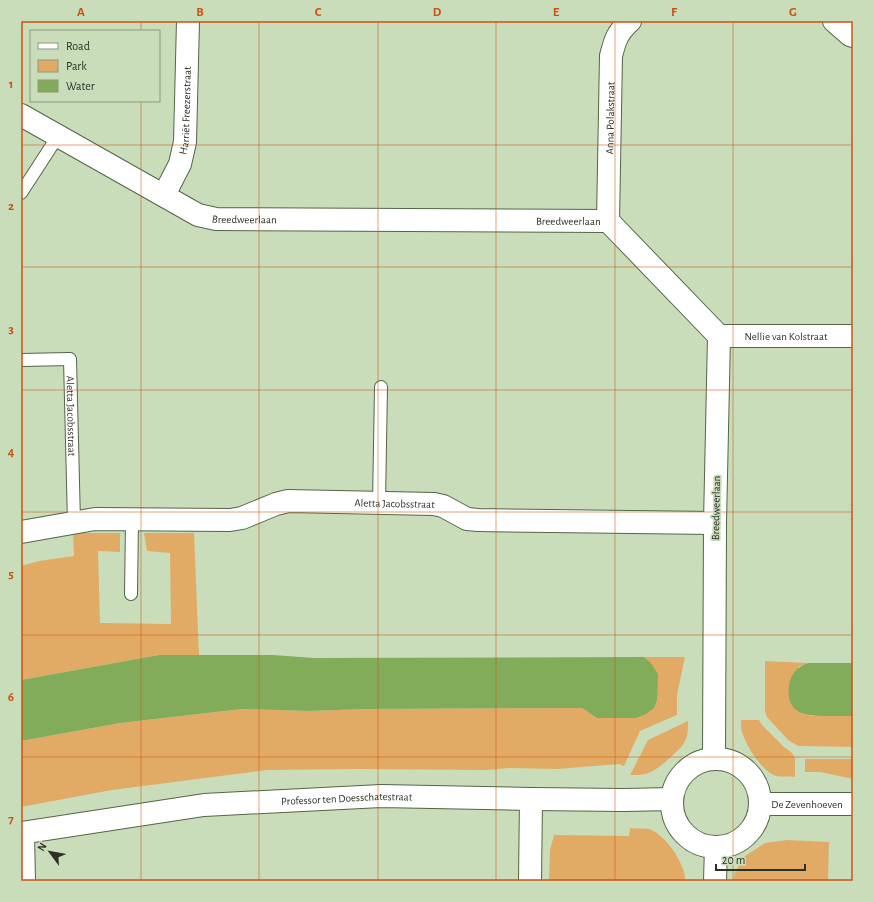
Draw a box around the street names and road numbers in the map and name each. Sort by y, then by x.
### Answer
street label: Harriët Freezerstraat [177,66,192,156]
street label: Anna Polakstraat [604,81,616,154]
street label: Breedweerlaan [211,213,277,225]
street label: Breedweerlaan [536,215,601,226]
street label: Nellie van Kolstraat [744,331,828,342]
street label: Aletta Jacobsstraat [65,376,78,457]
street label: Breedweerlaan [710,476,722,540]
street label: Aletta Jacobsstraat [354,497,435,510]
street label: Professor ten Doesschatestraat [281,790,413,807]
street label: De Zevenhoeven [771,799,843,810]

